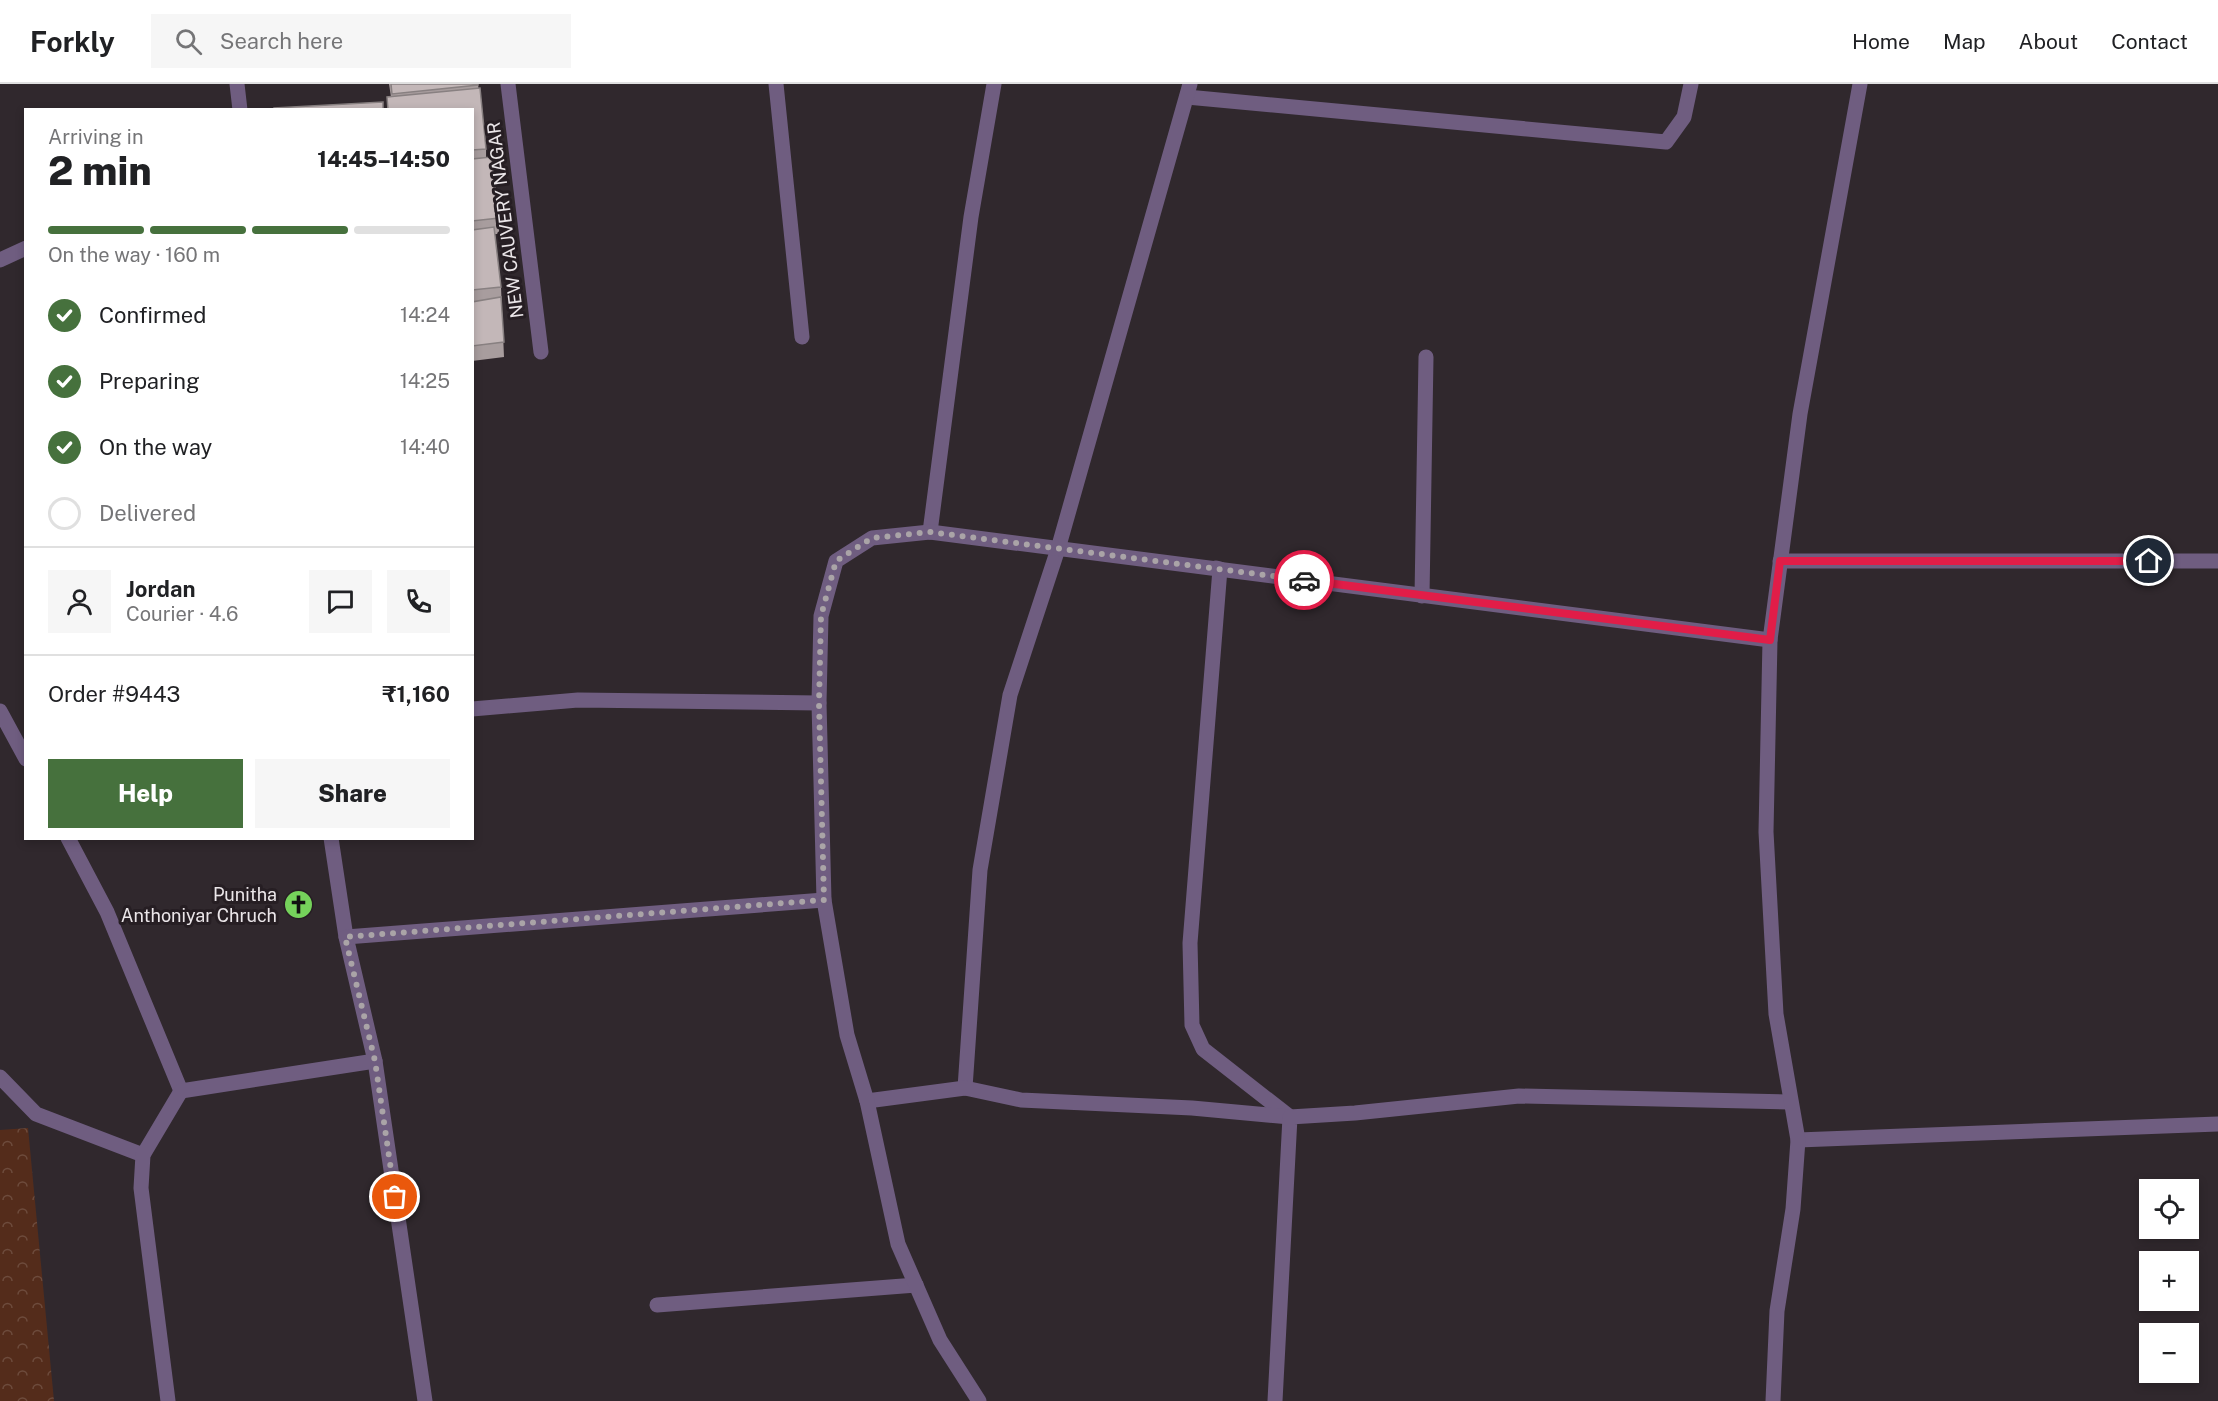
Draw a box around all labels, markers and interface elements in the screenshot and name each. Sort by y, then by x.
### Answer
search box [151,14,571,68]
text: Forkly [30,25,115,58]
icon: search [172,25,205,58]
text: Search here [220,28,343,54]
text: Home [1852,29,1910,54]
text: Map [1943,29,1986,54]
text: About [2019,29,2078,54]
text: Contact [2111,29,2188,54]
street label: NEW CAUVERY NAGAR [483,121,527,319]
text: Arriving in [48,125,143,149]
text: 14:45–14:50 [317,146,450,172]
text: 2 min [48,148,152,194]
text: On the way · 160 m [48,243,220,267]
icon: check [48,299,81,332]
text: Confirmed [99,302,206,328]
text: 14:24 [400,303,450,327]
icon: check [48,365,81,398]
text: Preparing [99,368,200,394]
text: 14:25 [400,369,450,393]
icon: check [48,431,81,464]
text: On the way [99,434,212,460]
text: 14:40 [400,435,450,459]
text: Delivered [99,500,196,526]
pin [2123,535,2174,586]
icon: home [2132,544,2165,577]
courier [1274,550,1334,610]
icon: car [1288,564,1321,597]
button: person [48,570,111,633]
button: chat [309,570,372,633]
button: phone [387,570,450,633]
text: Jordan [126,576,195,602]
text: Courier · 4.6 [126,602,238,626]
text: Order #9443 [48,681,180,707]
text: ₹1,160 [382,681,450,707]
button: Help [48,759,243,828]
button: Share [255,759,450,828]
place label: Punitha Anthoniyar Chruch [121,884,277,926]
church icon: Punitha Anthoniyar Chruch [282,888,314,920]
pin [369,1171,420,1222]
map controls [2139,1179,2199,1383]
button: locate [2139,1179,2199,1239]
icon: bag [378,1180,411,1213]
button: + [2139,1251,2199,1311]
button: − [2139,1323,2199,1383]

